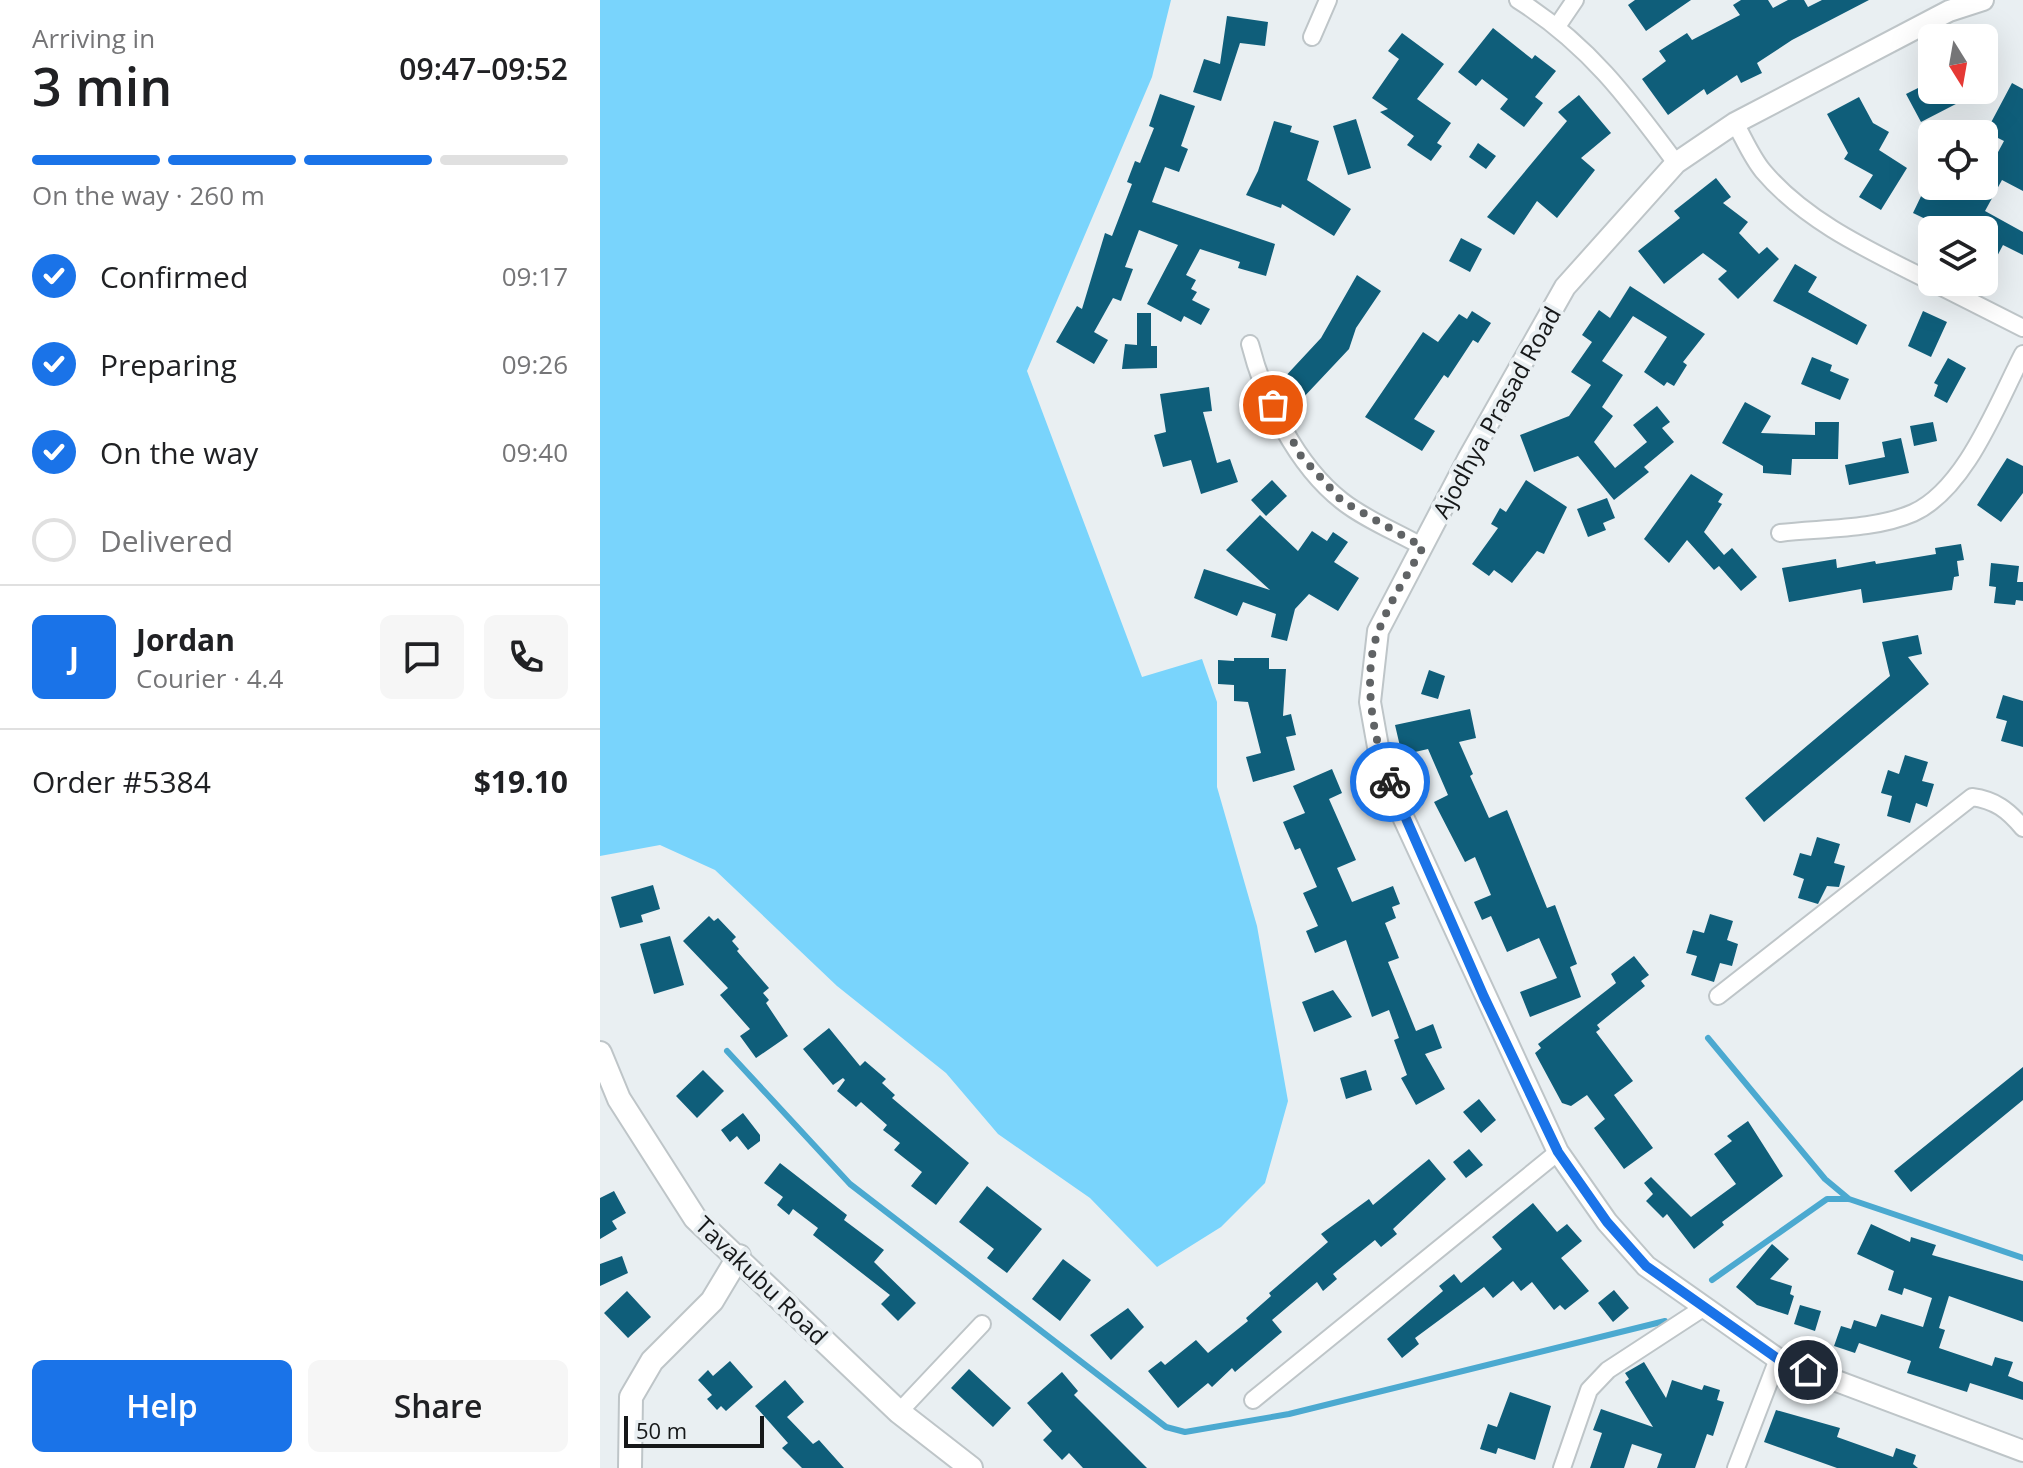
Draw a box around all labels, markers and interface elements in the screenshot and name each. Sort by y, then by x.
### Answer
text: Arriving in [32,20,155,56]
north arrow [1918,24,1998,104]
map controls [1918,24,1998,296]
text: 09:47–09:52 [399,48,568,89]
text: 3 min [32,50,172,121]
button: locate [1918,120,1998,200]
text: On the way · 260 m [32,177,265,213]
button: layers [1918,216,1998,296]
icon: check [32,254,76,298]
text: Confirmed [100,256,248,297]
text: 09:17 [502,258,568,294]
street label: Ajodhya Prasad Road [1424,300,1568,524]
icon: check [32,342,76,386]
text: Preparing [100,344,237,385]
text: 09:26 [502,346,568,382]
pin [1239,371,1307,439]
icon: bag [1251,383,1295,427]
icon: check [32,430,76,474]
text: On the way [100,432,258,473]
text: 09:40 [502,434,568,470]
text: Delivered [100,520,233,561]
button: chat [380,615,464,699]
button: phone [484,615,568,699]
text: Jordan [136,619,235,660]
text: J [69,637,79,678]
text: Courier · 4.4 [136,660,283,696]
courier [1350,742,1430,822]
icon: bike [1368,760,1412,804]
text: Order #5384 [32,761,211,802]
text: $19.10 [474,761,568,802]
street label: Tavakubu Road [689,1208,835,1352]
pin [1774,1336,1842,1404]
icon: home [1786,1348,1830,1392]
button: Help [32,1360,292,1452]
button: Share [308,1360,568,1452]
scale bar [624,1412,764,1448]
text: 50 m [636,1415,687,1445]

